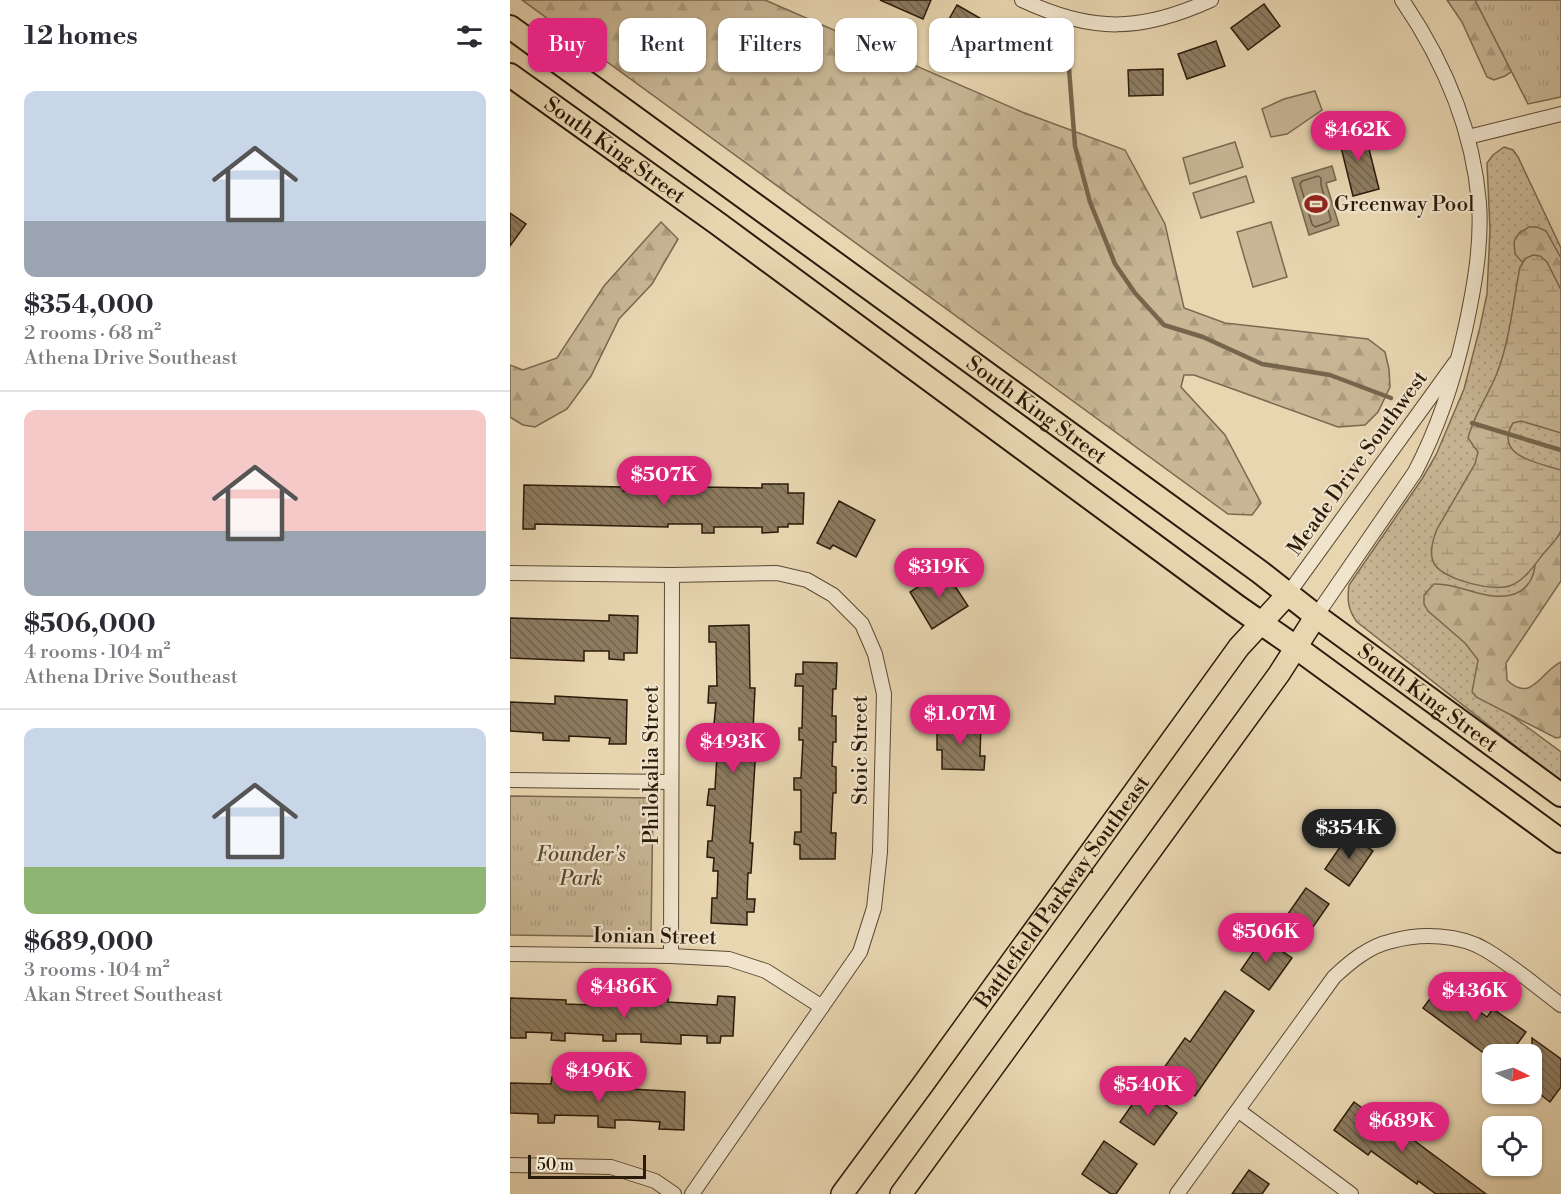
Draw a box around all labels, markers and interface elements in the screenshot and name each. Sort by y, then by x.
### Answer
chip: Buy [528,18,607,72]
chip: Rent [619,18,706,72]
chip: Filters [718,18,823,72]
chip: New [835,18,917,72]
chip: Apartment [929,18,1074,72]
text: 12 homes [24,20,138,52]
icon: filters [453,20,486,53]
street label: South King Street [539,92,690,210]
pin: $462K [1316,111,1400,162]
text: $462K [1325,118,1391,143]
icon: home [201,130,309,238]
sports icon: Greenway Pool [1303,191,1329,217]
place label: Greenway Pool [1334,192,1474,218]
text: $354,000 [24,289,154,321]
text: 2 rooms · 68 m² [24,321,161,346]
text: Athena Drive Southeast [24,346,238,371]
street label: South King Street [961,351,1112,471]
street label: Meade Drive Southwest [1282,366,1434,561]
icon: home [201,449,309,557]
pin: $507K [622,456,706,507]
text: $507K [631,463,697,488]
pin: $319K [897,548,981,599]
text: $319K [908,555,970,580]
text: $506,000 [24,608,156,640]
street label: South King Street [1352,639,1503,759]
text: 4 rooms · 104 m² [24,640,171,665]
text: Athena Drive Southeast [24,665,238,690]
street label: Philokalia Street [639,685,665,845]
street label: Stoic Street [848,694,874,805]
pin: $1.07M [911,695,1009,746]
text: $1.07M [924,702,996,727]
pin: $493K [691,723,775,774]
text: $493K [700,730,766,755]
icon: home [201,767,309,875]
street label: Battlefield Parkway Southeast [970,770,1156,1014]
pin: $354K [1307,809,1391,860]
text: $354K [1316,816,1382,841]
park label: Founder's Park [536,842,626,892]
pin: $506K [1224,913,1308,964]
text: $506K [1232,920,1300,945]
street label: Ionian Street [593,923,718,951]
text: $689,000 [24,926,153,958]
text: 3 rooms · 104 m² [24,958,170,983]
pin: $486K [582,968,666,1019]
pin: $436K [1433,972,1517,1023]
text: $486K [591,975,657,1000]
text: $436K [1442,979,1508,1004]
text: Akan Street Southeast [24,983,223,1008]
north arrow [1482,1044,1542,1104]
map controls [1482,1044,1542,1176]
pin: $496K [557,1052,641,1103]
text: $496K [566,1059,632,1084]
pin: $540K [1106,1066,1190,1117]
text: $540K [1114,1073,1182,1098]
pin: $689K [1360,1102,1444,1153]
text: $689K [1369,1109,1435,1134]
button: locate [1482,1116,1542,1176]
scale bar [528,1152,646,1180]
text: 50 m [537,1155,574,1175]

